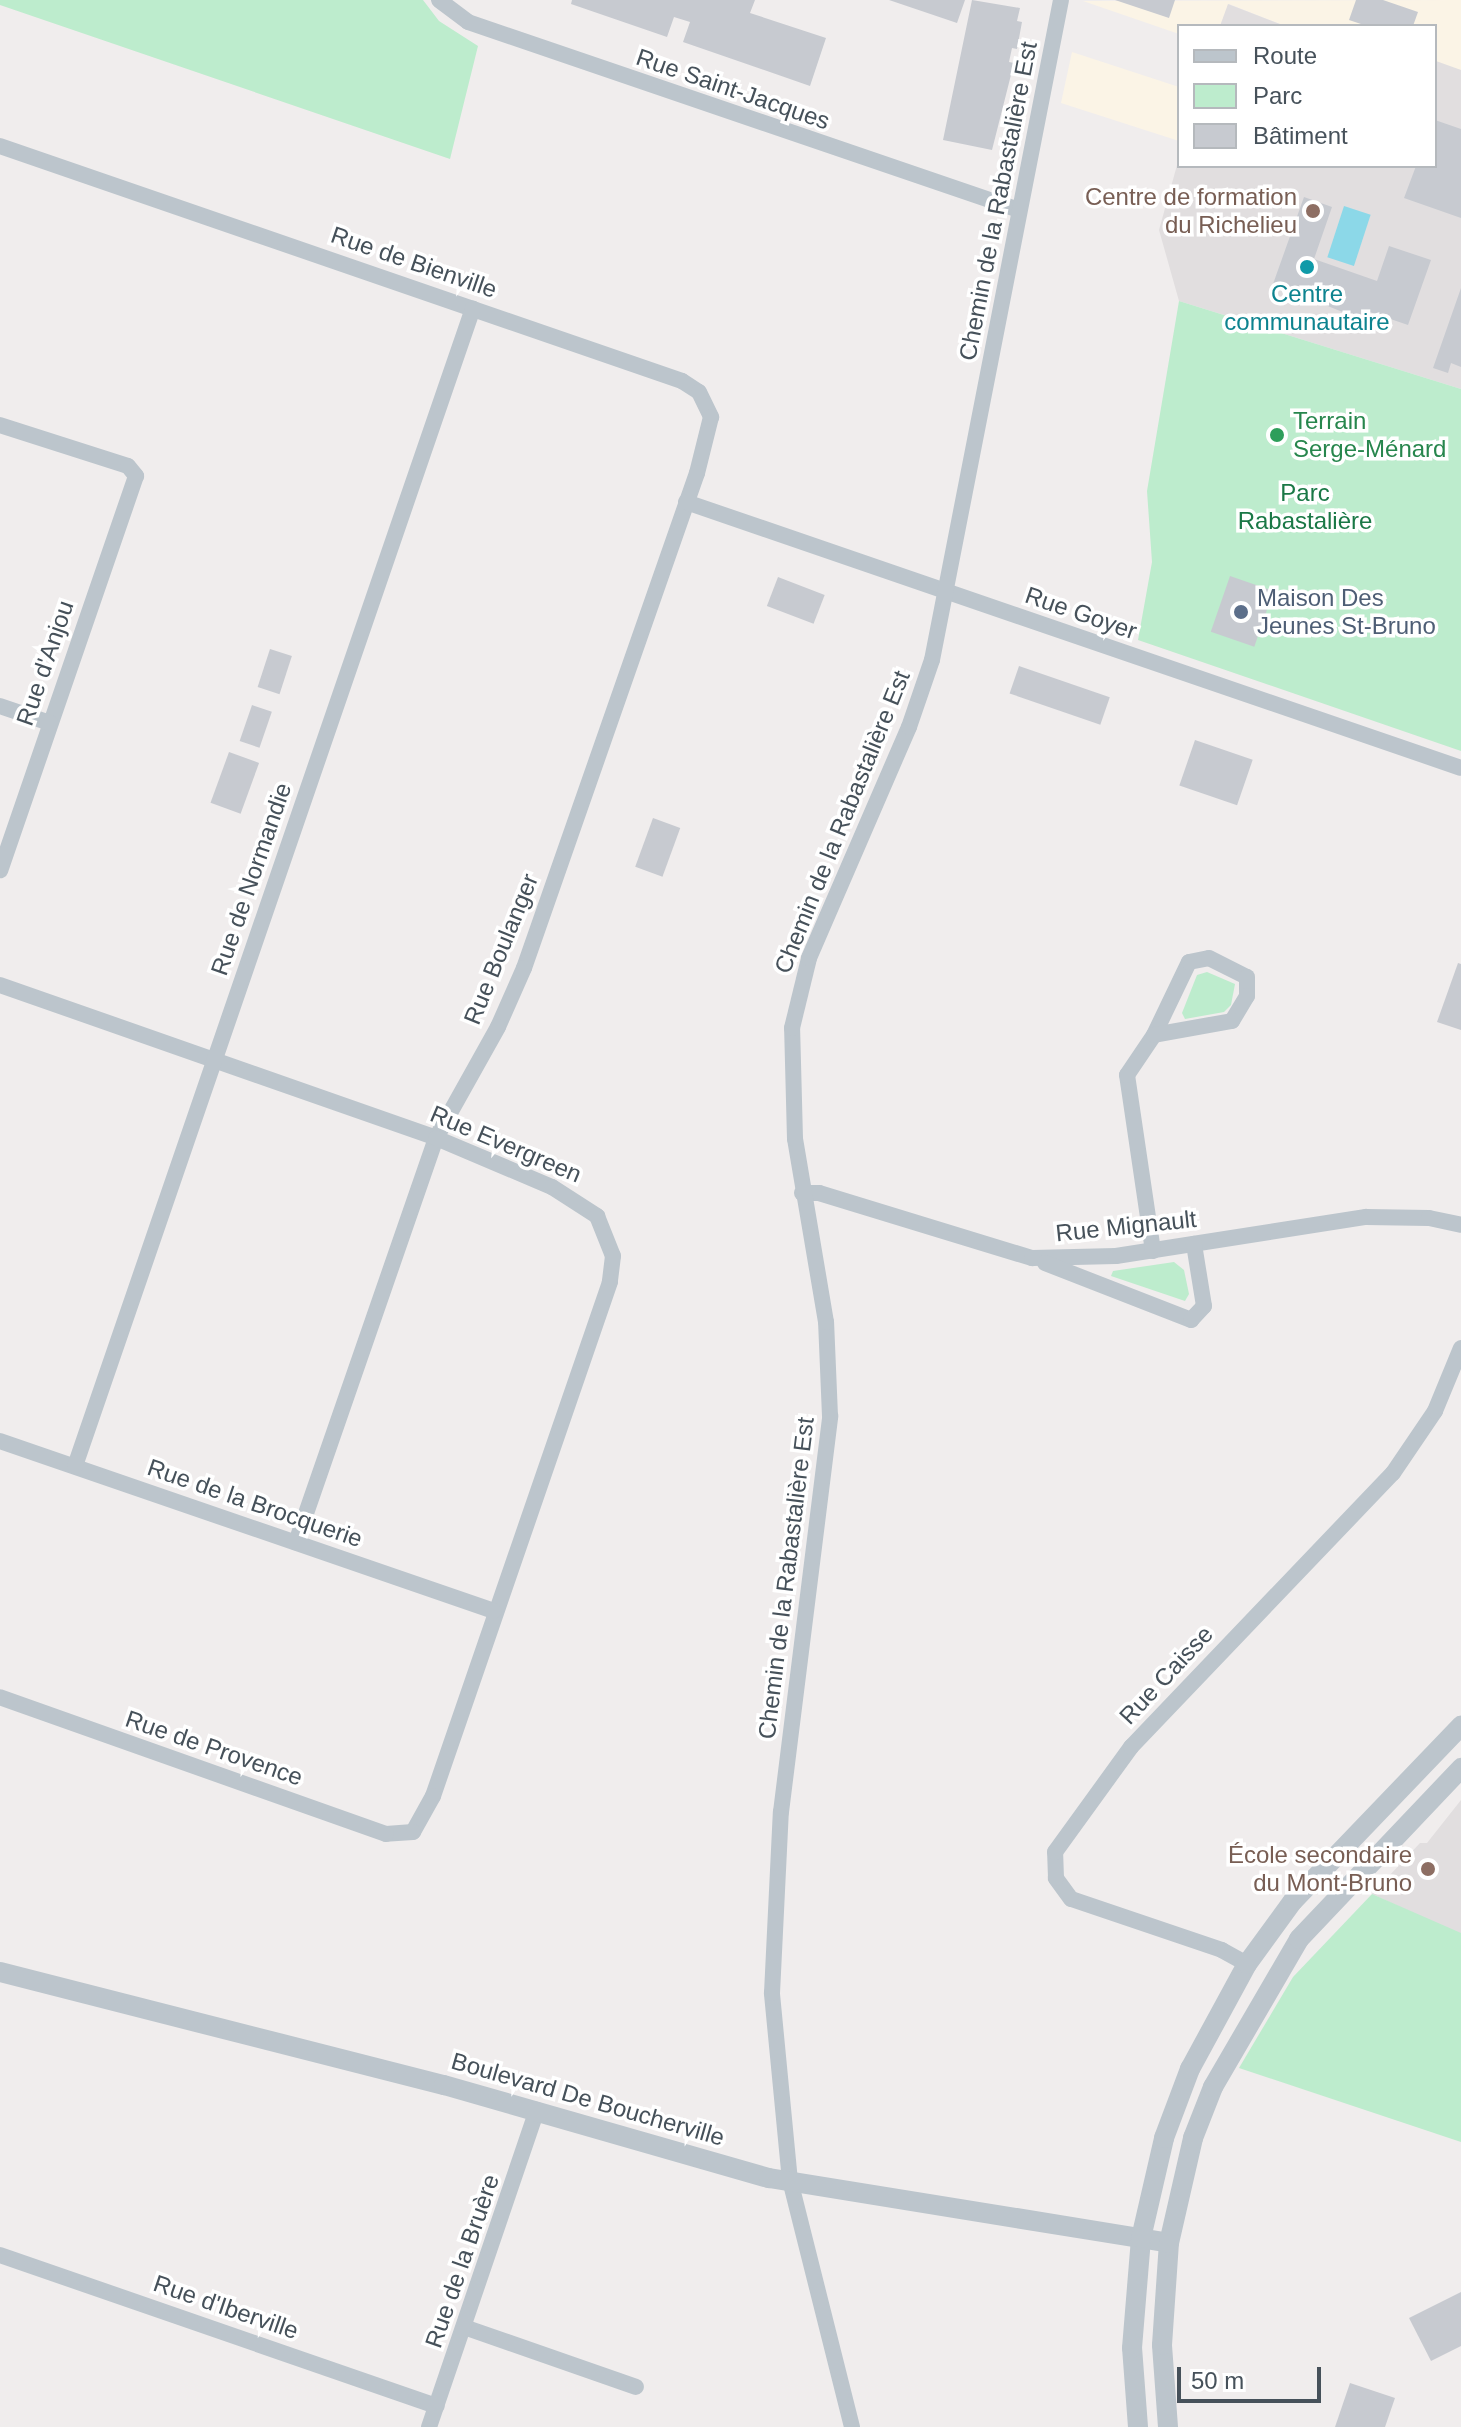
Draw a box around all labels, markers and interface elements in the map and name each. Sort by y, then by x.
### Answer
legend [1177,24,1437,168]
street label: Chemin de la Rabastalière Est [953,39,1043,363]
street label: Rue Saint-Jacques [632,42,834,136]
text: Route [1253,42,1317,69]
text: Parc [1253,82,1302,109]
text: Bâtiment [1253,122,1348,149]
place label: Centre de formation du Richelieu [1085,183,1297,239]
marker: Centre de formation du Richelieu [1304,202,1322,220]
street label: Rue de Bienville [327,220,501,304]
marker: Centre communautaire [1298,258,1316,276]
place label: Centre communautaire [1224,280,1390,336]
place label: Terrain Serge-Ménard [1293,407,1446,463]
marker: Terrain Serge-Ménard [1268,426,1286,444]
park label: Parc Rabastalière [1238,479,1372,535]
street label: Rue Goyer [1021,580,1141,646]
place label: Maison Des Jeunes St-Bruno [1257,584,1436,640]
street label: Rue d'Anjou [10,597,80,729]
marker: Maison Des Jeunes St-Bruno [1232,603,1250,621]
street label: Chemin de la Rabastalière Est [768,666,916,978]
street label: Rue de Normandie [205,779,297,979]
street label: Rue Boulanger [458,869,544,1029]
street label: Rue Evergreen [426,1099,586,1189]
street label: Rue Mignault [1054,1204,1198,1248]
street label: Chemin de la Rabastalière Est [752,1415,820,1741]
street label: Rue de la Brocquerie [144,1453,366,1553]
street label: Rue Caisse [1113,1620,1219,1730]
street label: Rue de Provence [122,1704,306,1792]
place label: École secondaire du Mont-Bruno [1228,1841,1412,1897]
marker: École secondaire du Mont-Bruno [1419,1860,1437,1878]
street label: Boulevard De Boucherville [448,2046,728,2152]
street label: Rue de la Bruère [419,2171,505,2351]
street label: Rue d'Iberville [150,2269,302,2345]
scale bar [1181,2351,1325,2401]
text: 50 m [1191,2367,1244,2394]

